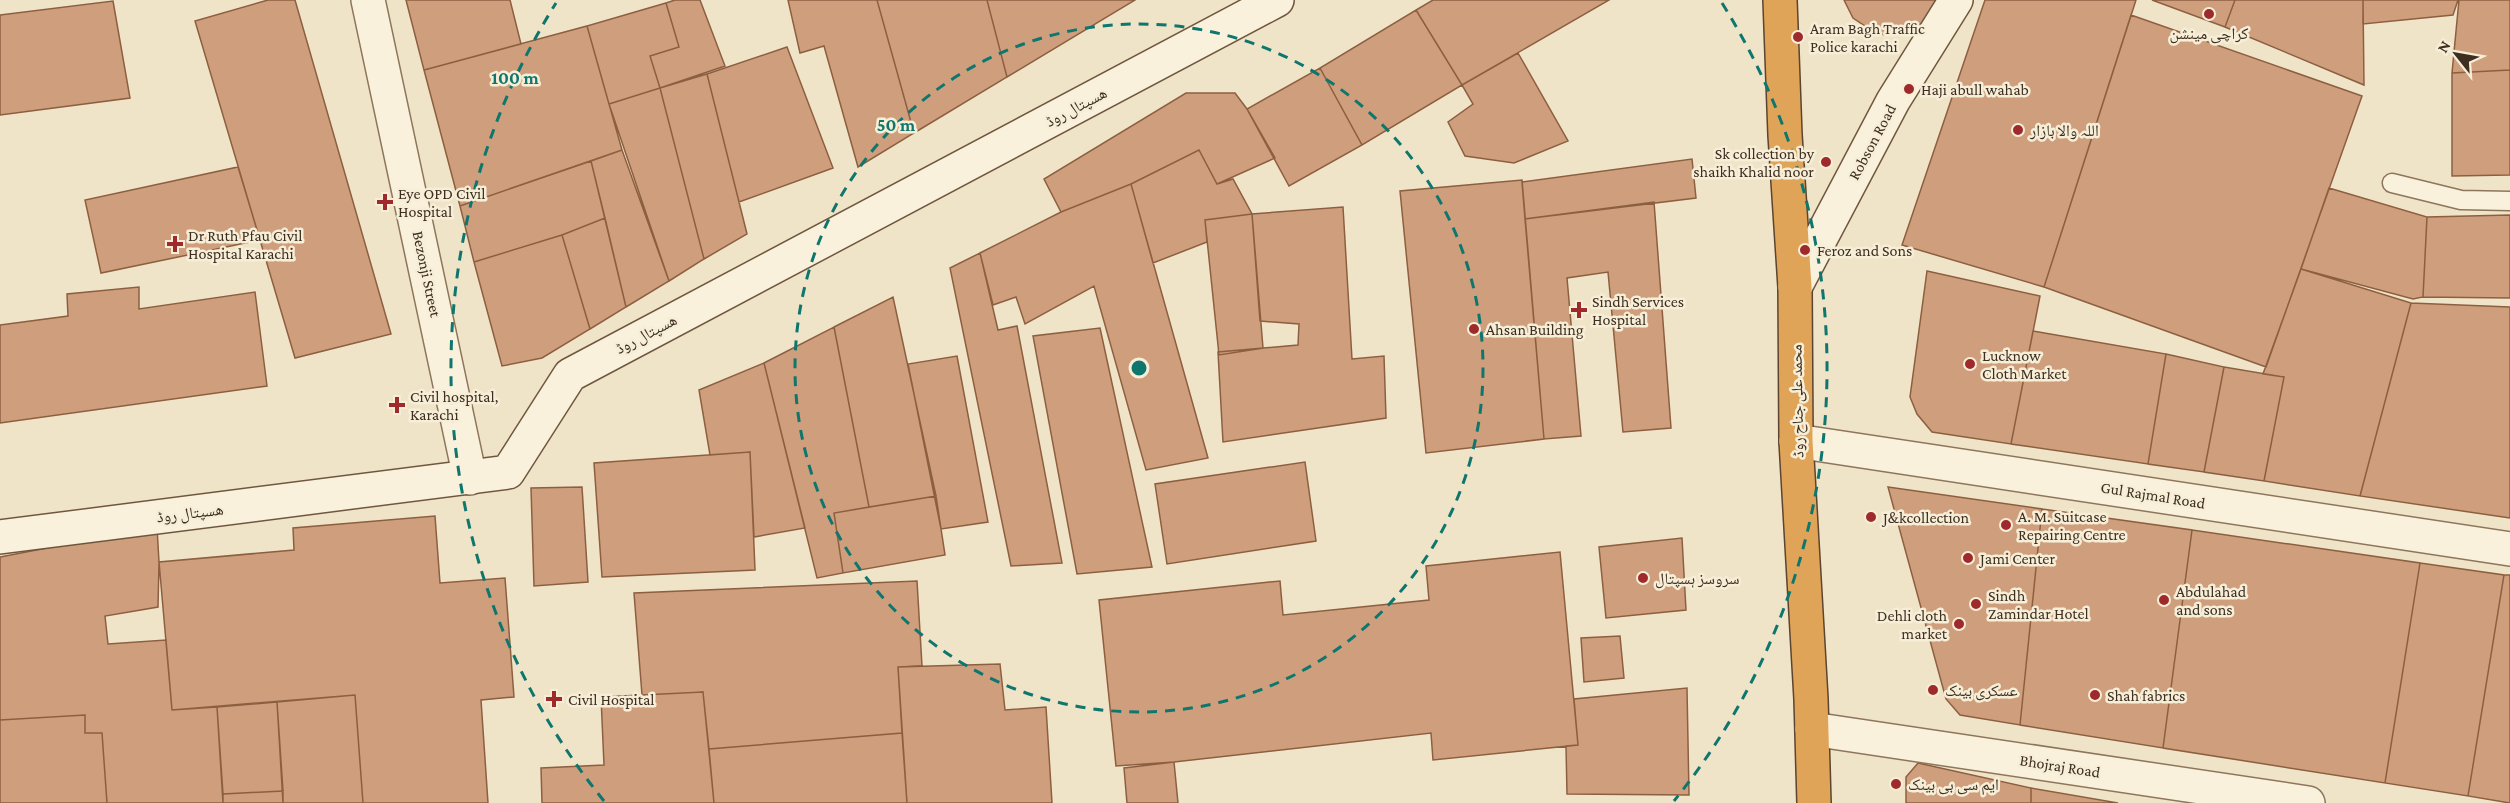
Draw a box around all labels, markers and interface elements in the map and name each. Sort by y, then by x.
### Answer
marker: کراچی مینشن [2202,7,2216,21]
place label: Aram Bagh Traffic Police karachi [1810,20,1925,55]
north arrow [2426,24,2486,84]
place label: کراچی مینشن [2170,25,2249,44]
marker: Aram Bagh Traffic Police karachi [1791,30,1805,44]
text: N [2433,37,2454,56]
text: 100 m [491,68,539,88]
place label: Haji abull wahab [1921,81,2029,99]
marker: Haji abull wahab [1902,82,1916,96]
street label: ھسپتال روڈ [1042,84,1111,132]
street label: Robson Road [1845,101,1899,183]
text: 50 m [877,115,916,135]
place label: اللہ والا بازار [2029,122,2099,140]
marker: اللہ والا بازار [2011,123,2025,137]
place label: Sk collection by shaikh Khalid noor [1693,145,1815,180]
marker: Sk collection by shaikh Khalid noor [1819,155,1833,169]
place label: Eye OPD Civil Hospital [398,185,485,221]
marker: Eye OPD Civil Hospital [376,193,394,211]
place label: Dr Ruth Pfau Civil Hospital Karachi [188,227,302,263]
street label: Bezonji Street [409,229,445,320]
marker: Dr Ruth Pfau Civil Hospital Karachi [166,235,184,253]
place label: Feroz and Sons [1817,242,1912,259]
marker: Feroz and Sons [1798,243,1812,257]
place label: Sindh Services Hospital [1592,293,1684,329]
marker: Sindh Services Hospital [1570,301,1588,319]
street label: ھسپتال روڈ [612,311,681,359]
place label: Ahsan Building [1486,321,1584,339]
marker: Ahsan Building [1467,322,1481,336]
street label: محمد علی جناح روڈ [1788,344,1808,458]
place label: Lucknow Cloth Market [1982,347,2067,382]
marker: Lucknow Cloth Market [1963,357,1977,371]
centre of rings [1129,358,1149,378]
place label: Civil hospital, Karachi [410,388,498,423]
marker: Civil hospital, Karachi [388,396,406,414]
street label: Gul Rajmal Road [2099,478,2207,513]
street label: ھسپتال روڈ [156,500,225,528]
place label: A. M. Suitcase Repairing Centre [2018,508,2126,544]
place label: J&kcollection [1881,509,1970,527]
marker: J&kcollection [1864,510,1878,524]
marker: A. M. Suitcase Repairing Centre [1999,518,2013,532]
place label: Jami Center [1978,550,2055,568]
marker: Jami Center [1961,551,1975,565]
place label: سروسز ہسپتال [1655,570,1740,589]
marker: سروسز ہسپتال [1636,571,1650,585]
place label: Abdulahad and sons [2176,583,2247,618]
place label: Sindh Zamindar Hotel [1988,587,2089,622]
marker: Abdulahad and sons [2157,593,2171,607]
marker: Sindh Zamindar Hotel [1969,597,1983,611]
place label: Dehli cloth market [1877,607,1948,642]
marker: Dehli cloth market [1952,617,1966,631]
place label: عسکری بینک [1945,682,2018,701]
marker: عسکری بینک [1926,683,1940,697]
place label: Shah fabrics [2107,687,2185,704]
marker: Shah fabrics [2088,688,2102,702]
marker: Civil Hospital [545,690,563,708]
place label: Civil Hospital [568,691,655,709]
street label: Bhojraj Road [2018,751,2102,782]
place label: ایم سی بی بینک [1908,776,1999,795]
marker: ایم سی بی بینک [1889,777,1903,791]

